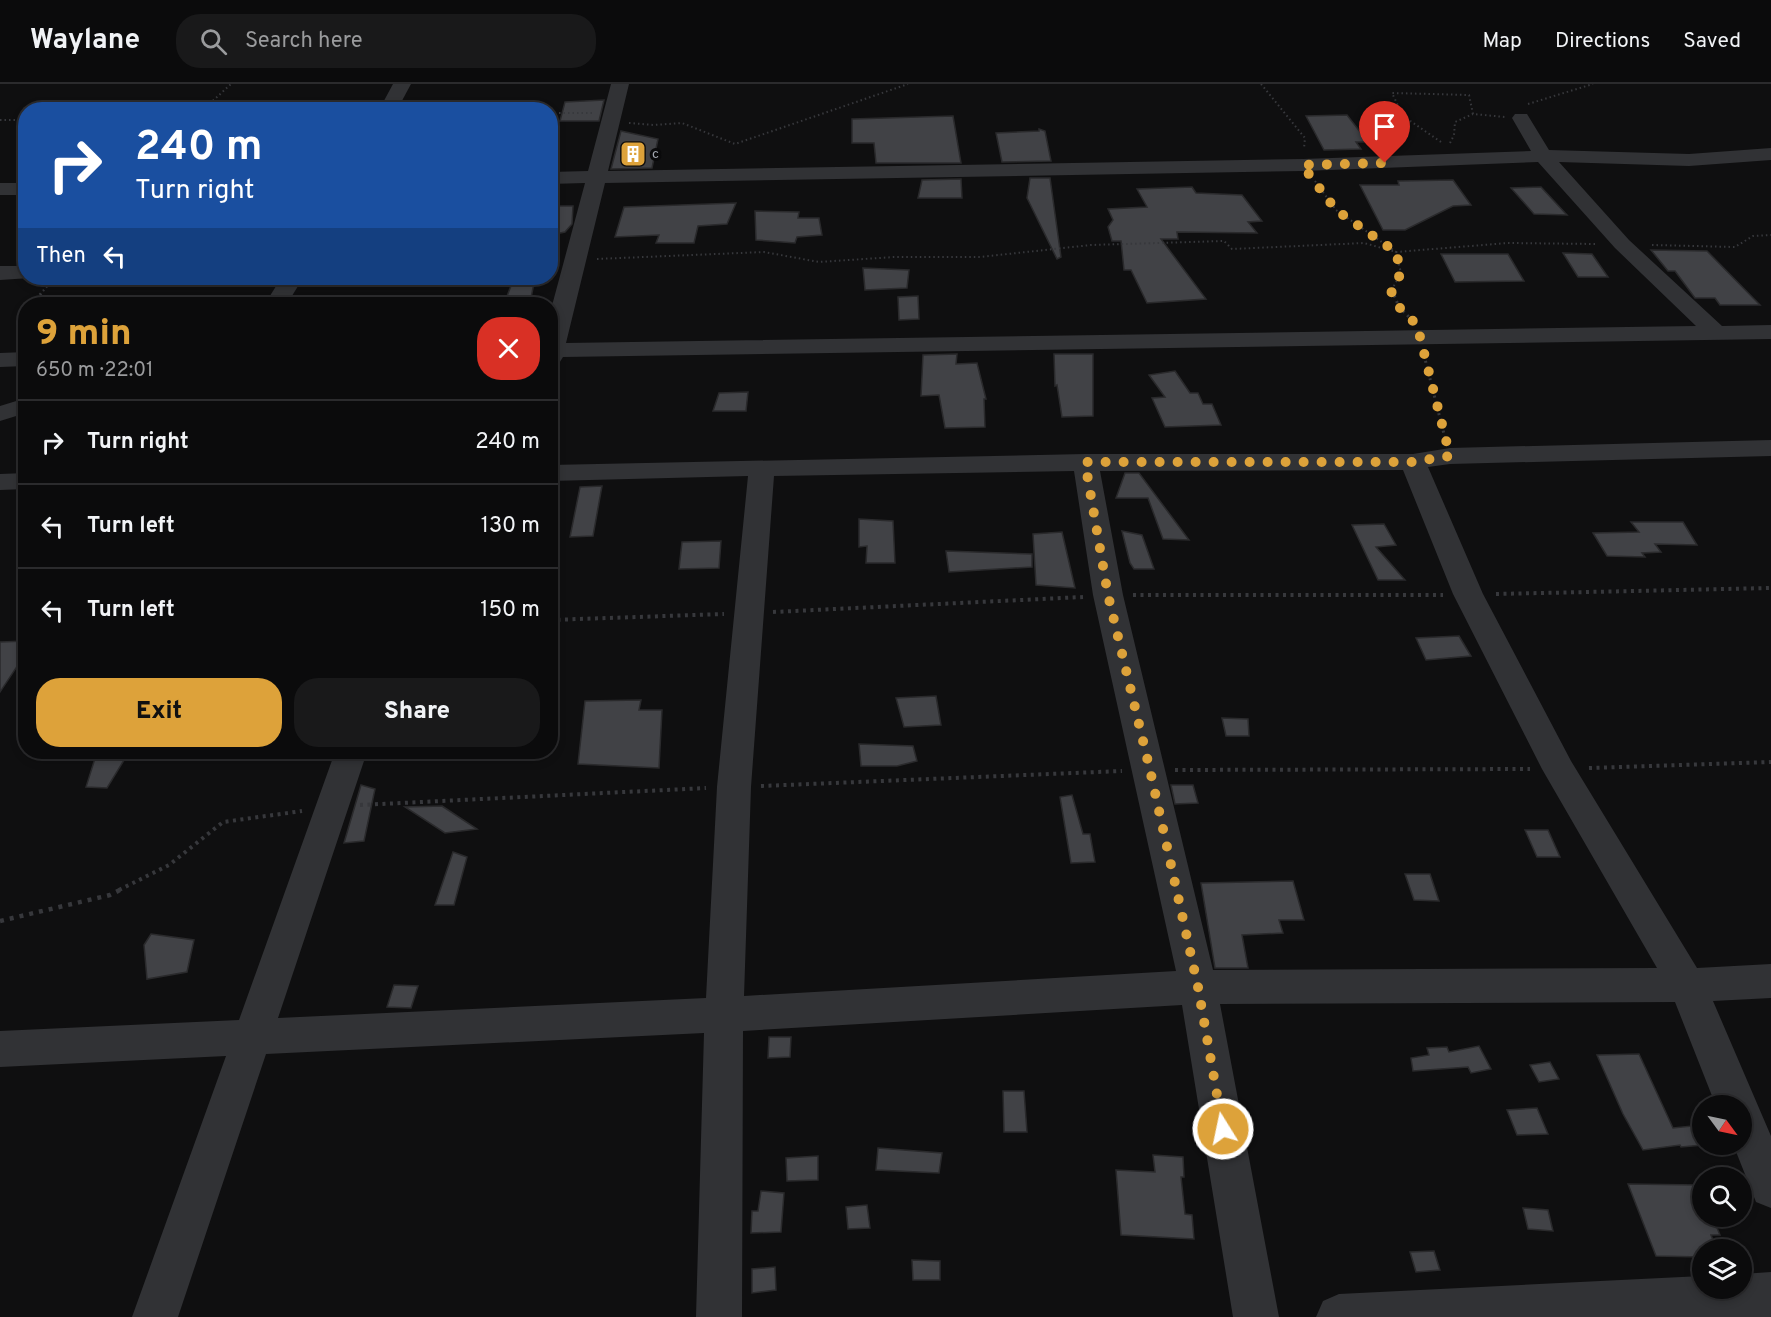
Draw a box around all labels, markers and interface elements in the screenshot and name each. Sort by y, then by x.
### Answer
search box [176,14,596,68]
text: Waylane [30,23,140,59]
icon: search [197,25,230,58]
text: Search here [245,28,363,55]
text: Map [1482,28,1522,55]
text: Directions [1555,28,1650,55]
text: Saved [1683,28,1741,55]
pin [1359,101,1410,163]
icon: arrive [1368,110,1401,143]
text: 240 m [135,122,263,175]
icon: right [36,126,114,204]
building icon: c [618,139,648,169]
place label: c [652,146,659,163]
text: Turn right [135,174,254,208]
icon: left [98,240,131,273]
text: Then [36,243,86,270]
text: 9 min [36,312,132,358]
button: close [477,317,540,380]
text: 650 m · 22:01 [36,358,153,384]
icon: right [36,426,69,459]
text: Turn right [87,429,189,456]
text: 240 m [475,429,540,456]
icon: left [36,510,69,543]
text: Turn left [87,513,175,540]
text: 130 m [481,513,540,540]
icon: left [36,594,69,627]
text: Turn left [87,597,175,624]
text: 150 m [480,597,540,624]
button: Exit [36,678,282,747]
button: Share [294,678,540,747]
north arrow [1692,1095,1752,1155]
map controls [1692,1095,1752,1299]
position arrow [1191,1097,1255,1161]
button: search [1692,1167,1752,1227]
button: layers [1692,1239,1752,1299]

